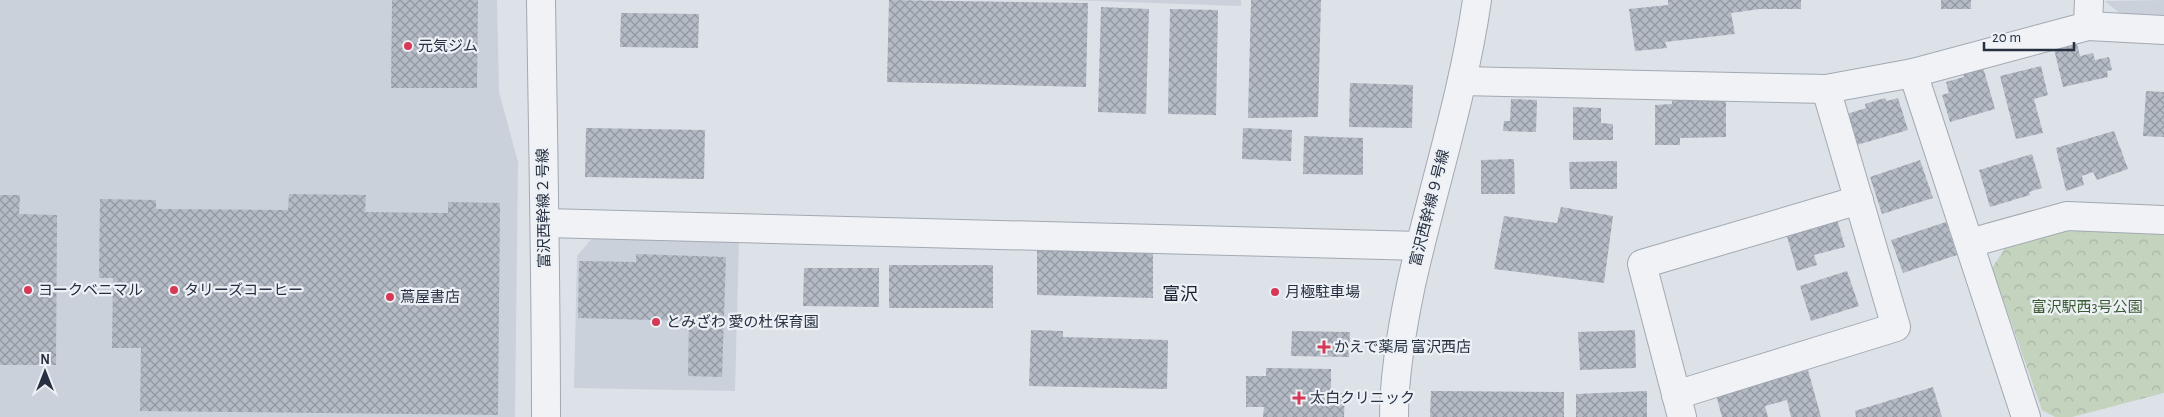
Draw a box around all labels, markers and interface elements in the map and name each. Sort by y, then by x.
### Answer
scale bar [1984,20,2074,52]
text: 20 m [1992,30,2021,45]
place label: 元気ジム [418,38,478,54]
marker: 元気ジム [402,40,414,52]
street label: 富沢西幹線２号線 [534,148,553,268]
street label: 富沢西幹線９号線 [1407,148,1452,268]
place label: ヨークベニマル [38,282,143,298]
place label: タリーズコーヒー [184,282,303,298]
marker: ヨークベニマル [22,284,34,296]
marker: タリーズコーヒー [168,284,180,296]
place label: 月極駐車場 [1285,284,1360,300]
district label: 富沢 [1162,285,1198,304]
marker: 月極駐車場 [1269,286,1281,298]
place label: 蔦屋書店 [400,289,460,305]
marker: 蔦屋書店 [384,291,396,303]
park label: 富沢駅西3号公園 [2031,299,2143,315]
place label: とみざわ 愛の杜保育園 [666,314,818,330]
marker: とみざわ 愛の杜保育園 [650,316,662,328]
place label: かえで薬局 富沢西店 [1334,339,1471,355]
marker: かえで薬局 富沢西店 [1318,341,1330,353]
north arrow [20,347,70,397]
text: N [40,353,50,367]
place label: 太白クリニック [1310,390,1415,406]
marker: 太白クリニック [1292,391,1306,405]

